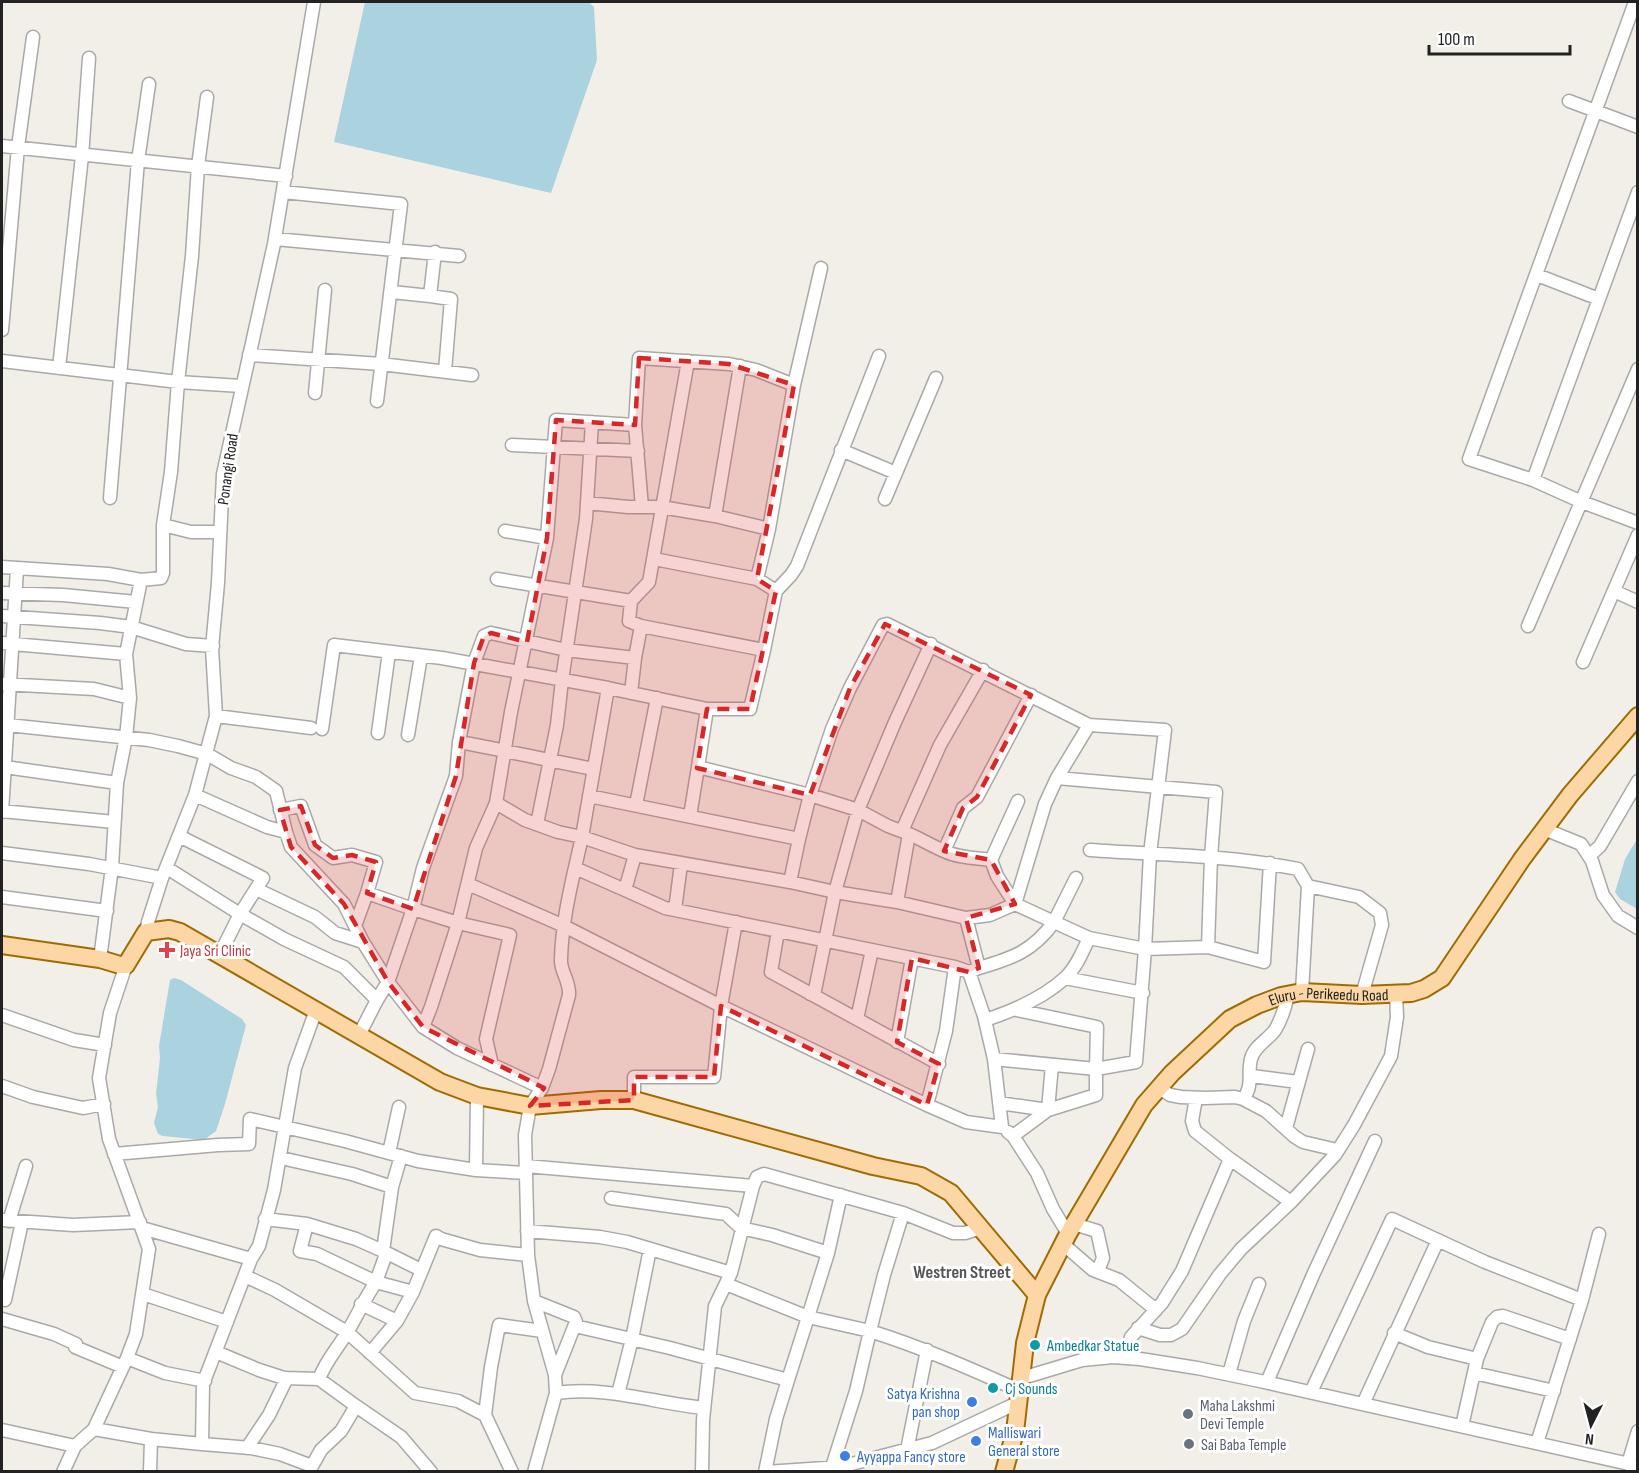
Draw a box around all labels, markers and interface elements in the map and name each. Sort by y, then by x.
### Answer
scale bar [1429,18,1570,56]
text: 100 m [1438,29,1475,50]
street label: Ponangi Road [214,432,243,506]
marker: Jaya Sri Clinic [158,941,176,959]
place label: Jaya Sri Clinic [179,942,251,961]
street label: Eluru - Perikeedu Road [1266,984,1389,1011]
district label: Westren Street [913,1262,1011,1283]
place label: Ambedkar Statue [1046,1337,1139,1356]
marker: Ambedkar Statue [1028,1338,1042,1352]
place label: Cj Sounds [1005,1380,1058,1399]
marker: Cj Sounds [986,1381,1000,1395]
place label: Satya Krishna pan shop [887,1385,960,1422]
marker: Satya Krishna pan shop [965,1395,979,1409]
north arrow [1561,1395,1621,1455]
place label: Maha Lakshmi Devi Temple [1200,1397,1275,1434]
marker: Maha Lakshmi Devi Temple [1181,1407,1195,1421]
place label: Malliswari General store [988,1424,1060,1461]
text: N [1584,1429,1595,1448]
marker: Malliswari General store [969,1434,983,1448]
place label: Sai Baba Temple [1201,1436,1286,1455]
marker: Sai Baba Temple [1182,1437,1196,1451]
place label: Ayyappa Fancy store [856,1448,966,1467]
marker: Ayyappa Fancy store [838,1449,852,1463]

